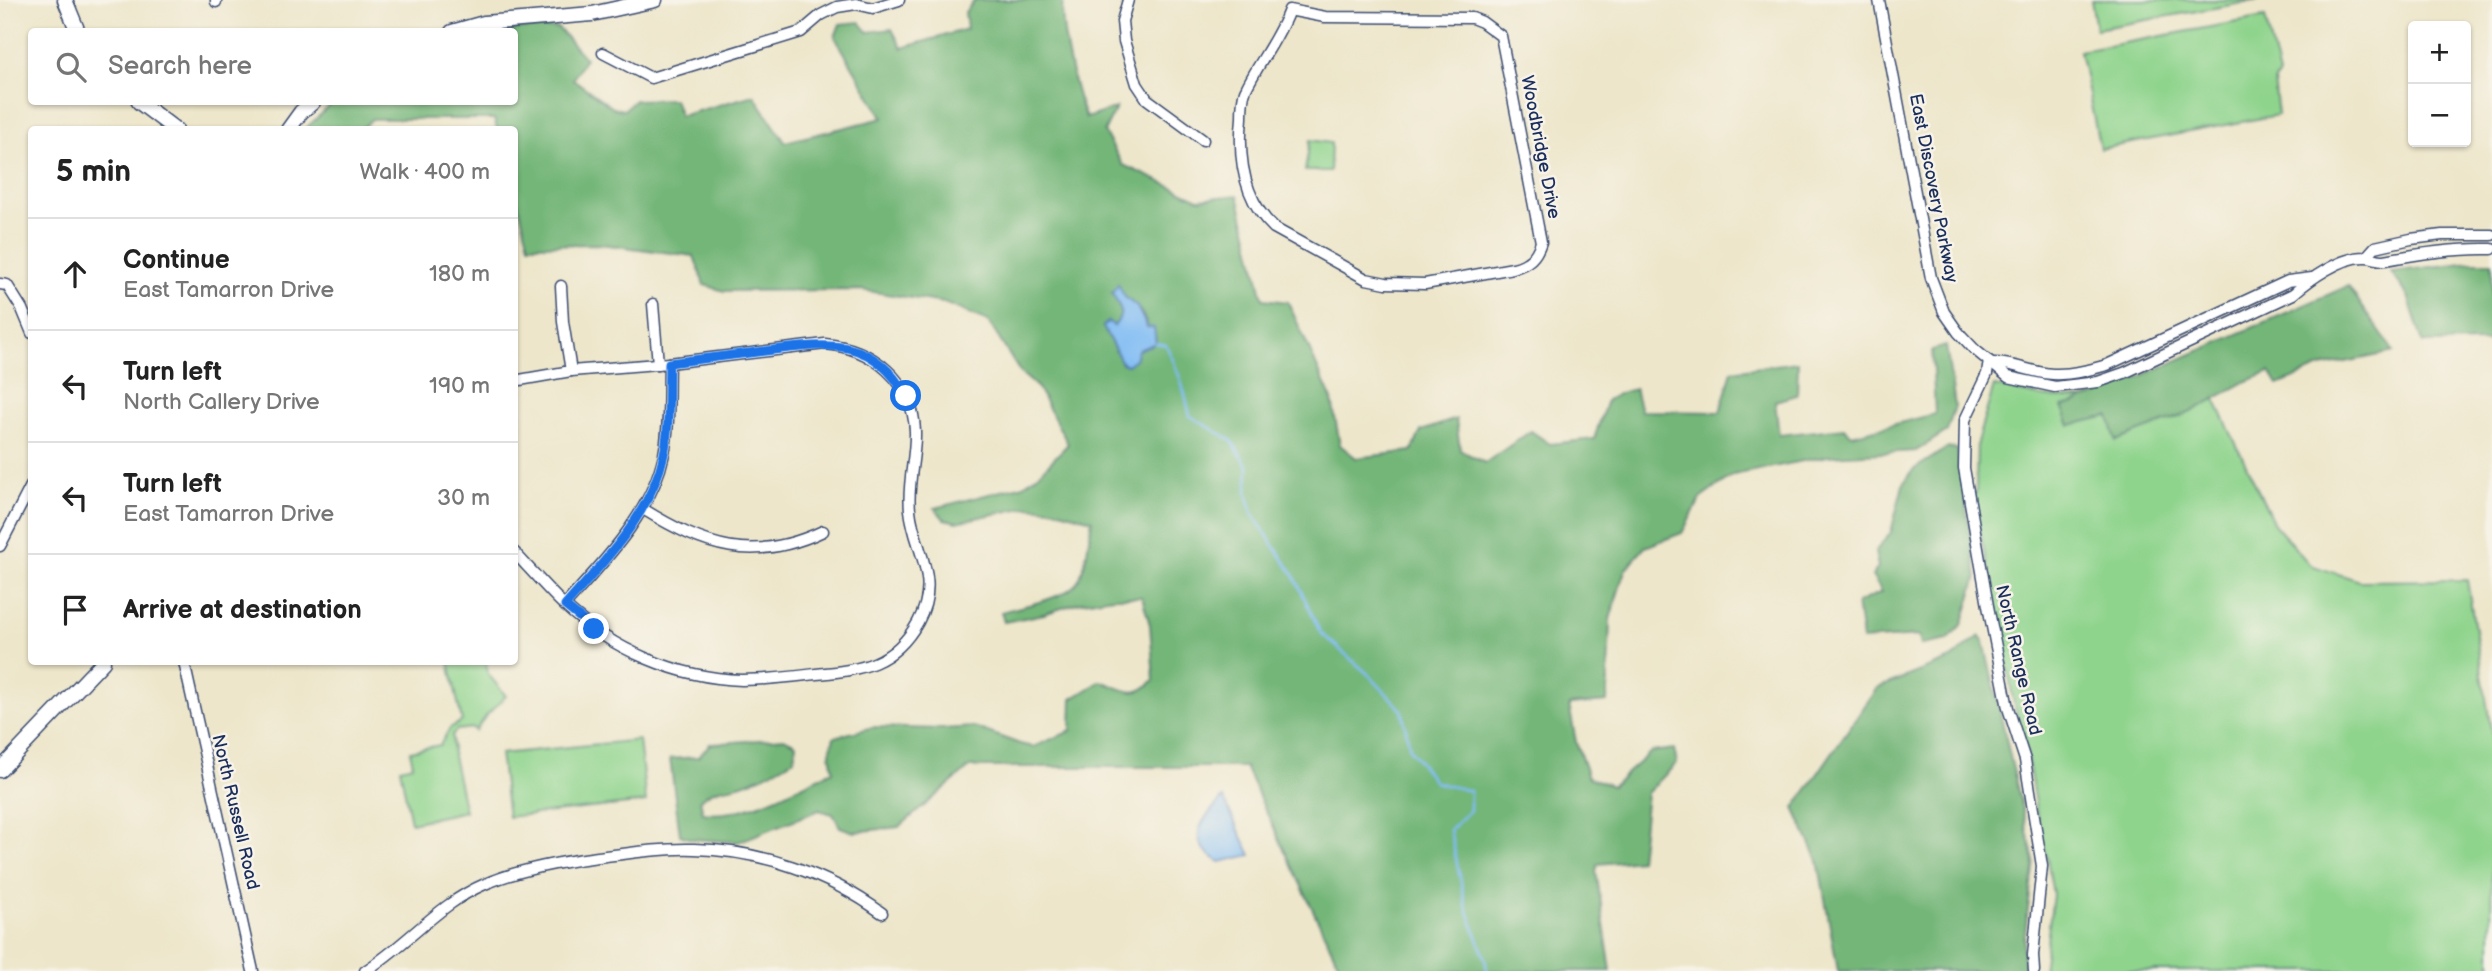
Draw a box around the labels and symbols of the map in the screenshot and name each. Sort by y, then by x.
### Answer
street label: Woodbridge Drive [1516,74,1565,221]
street label: East Discovery Parkway [1905,92,1962,285]
route start [890,380,921,411]
street label: North Range Road [1991,583,2046,737]
route end [578,613,609,644]
street label: North Russell Road [207,733,264,892]

